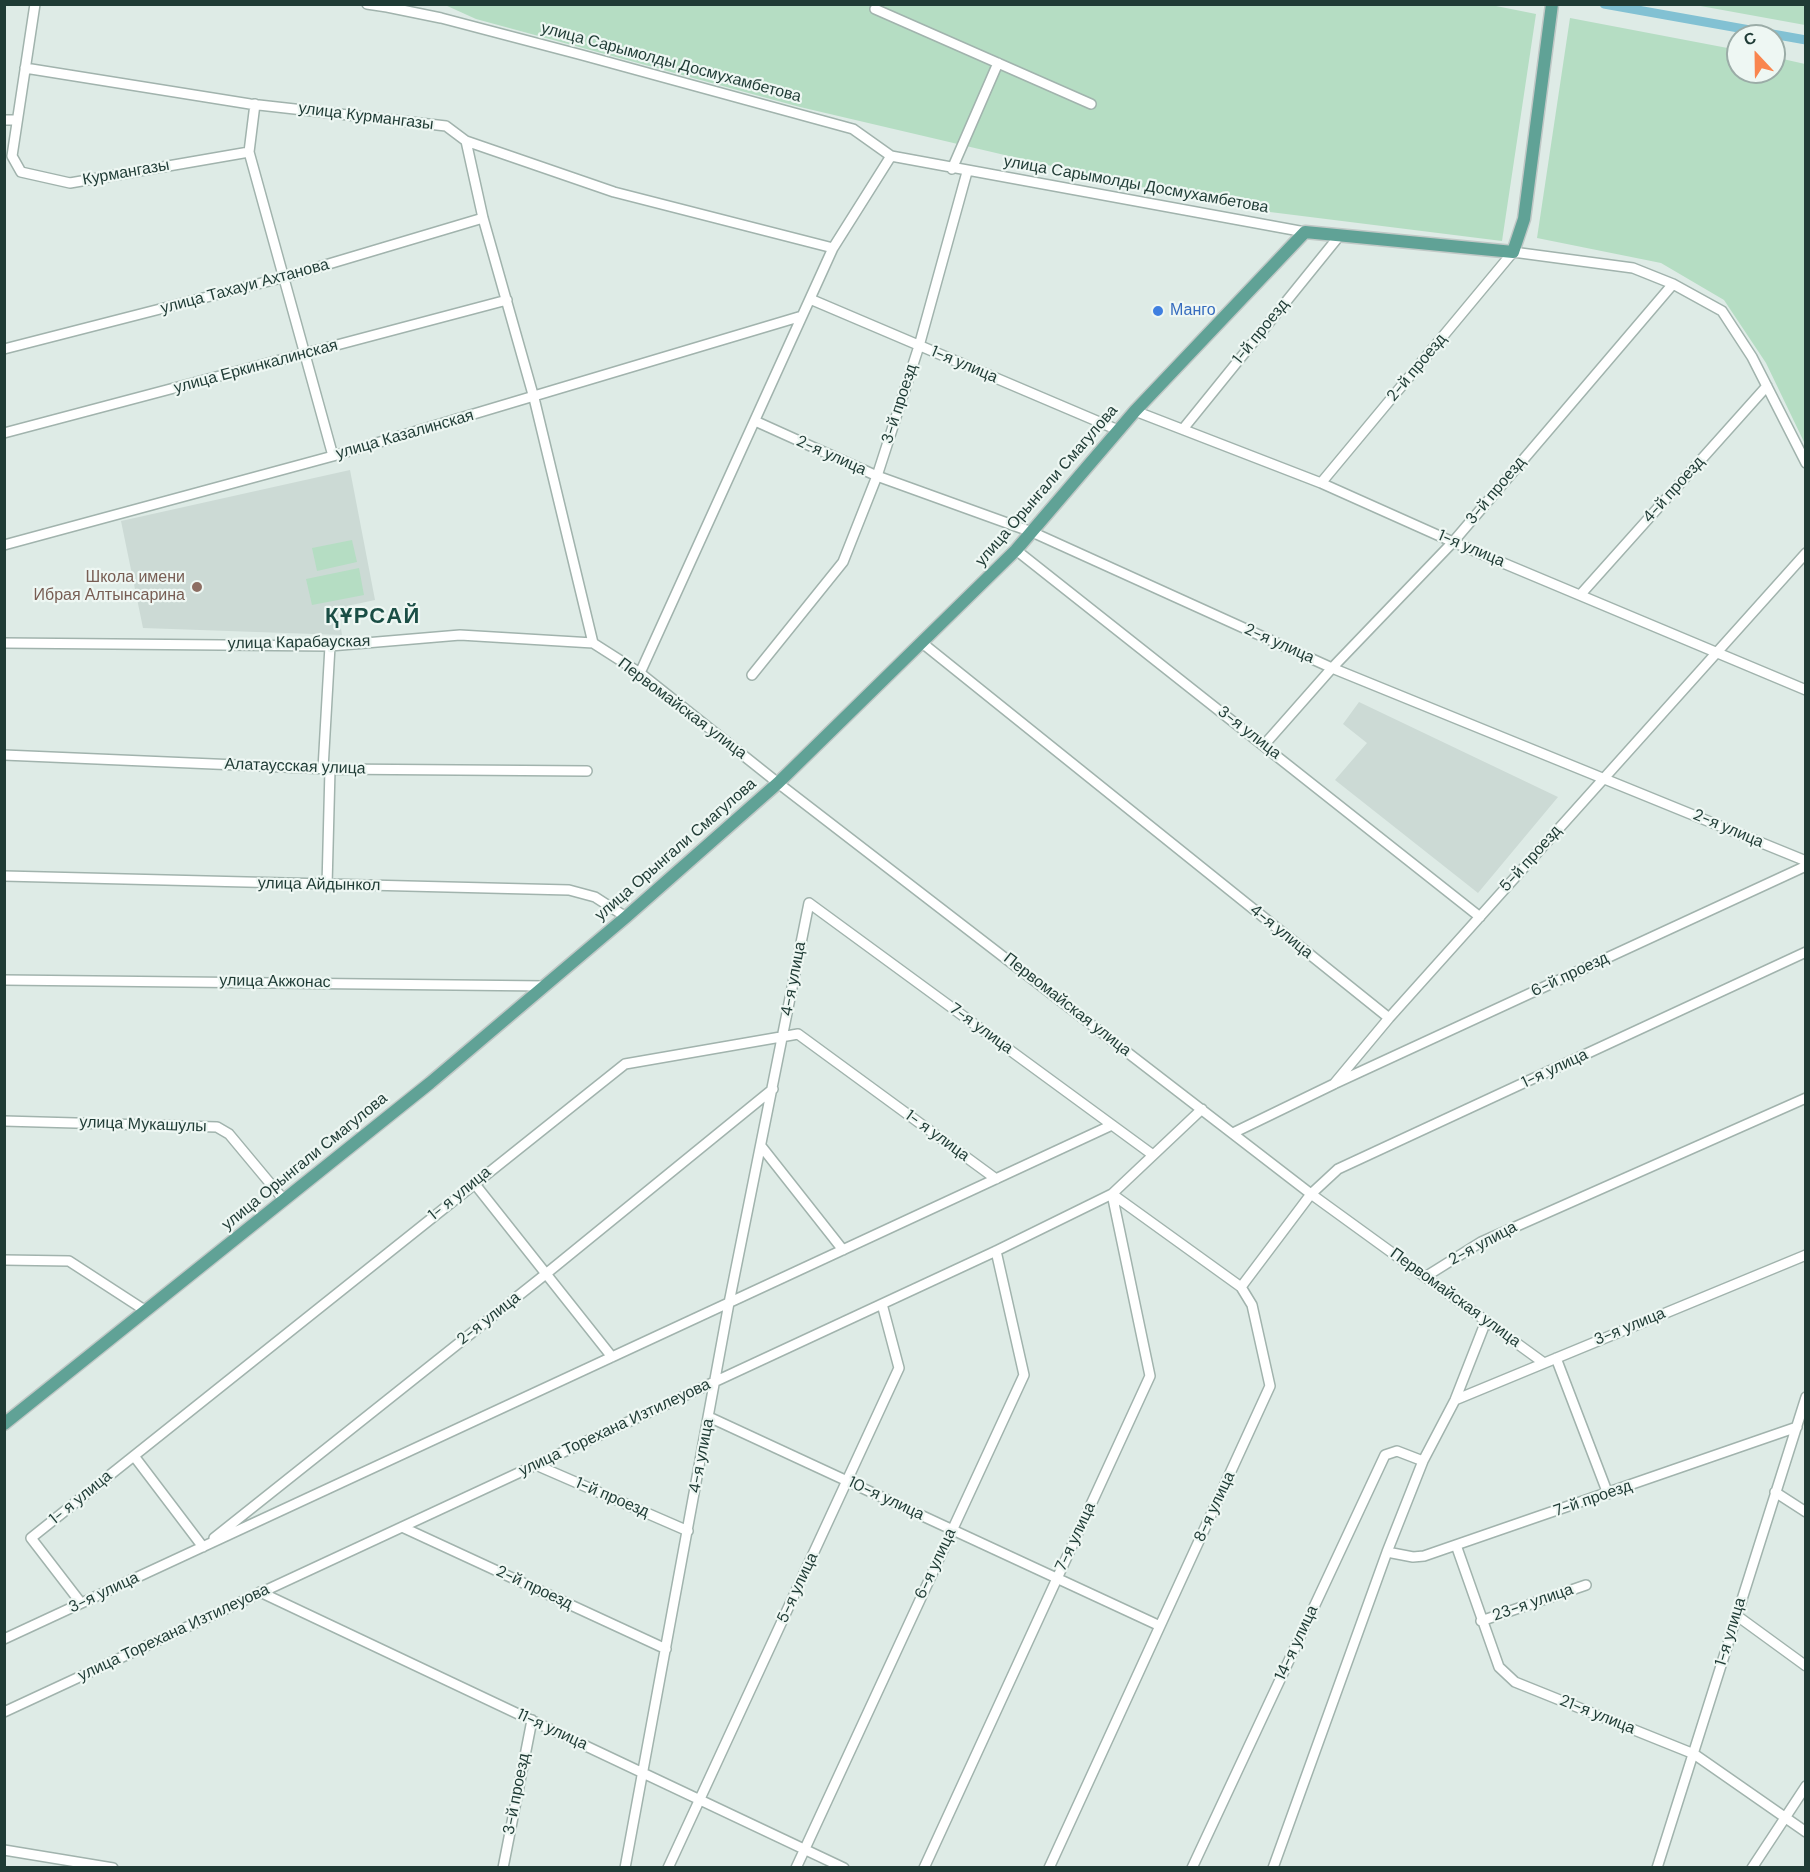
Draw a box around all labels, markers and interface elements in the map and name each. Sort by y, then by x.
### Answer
street label: улица Сарымолды Досмухамбетова [539,19,803,107]
north arrow [1726,24,1786,84]
text: С [1741,27,1759,51]
street label: улица Курмангазы [297,99,435,135]
street label: улица Сарымолды Досмухамбетова [1002,152,1270,218]
street label: Курмангазы [81,156,171,190]
street label: улица Тахауи Ахтанова [159,255,331,319]
street label: 1-й проезд [1229,296,1293,368]
place label: Манго [1170,301,1216,321]
marker: Манго [1151,304,1165,318]
street label: 2-й проезд [1383,330,1451,406]
street label: улица Еркинкалинская [172,336,340,398]
street label: 1-я улица [928,342,1000,388]
street label: 3-й проезд [878,362,922,446]
street label: улица Орынгали Смагулова [972,401,1122,571]
street label: улица Казалинская [334,406,476,464]
street label: 2-я улица [793,432,869,480]
street label: 3-й проезд [1462,453,1530,529]
street label: 4-й проезд [1639,453,1709,527]
street label: 1-я улица [1435,526,1507,572]
place label: Школа имени Ибрая Алтынсарина [33,568,185,606]
marker: Школа имени Ибрая Алтынсарина [190,580,204,594]
district label: ҚҰРСАЙ [325,604,421,630]
street label: 2-я улица [1241,620,1317,668]
street label: улица Карабауская [228,632,370,654]
street label: Первомайская улица [614,654,750,764]
street label: 3-я улица [1214,702,1284,764]
street label: Алатаусская улица [224,755,366,779]
street label: улица Орынгали Смагулова [591,775,761,925]
street label: 2-я улица [1690,806,1766,852]
street label: 5-й проезд [1496,822,1566,896]
street label: улица Айдынкол [258,874,380,896]
street label: 4-я улица [1246,901,1316,963]
street label: 4-я улица [777,940,811,1018]
street label: Первомайская улица [999,949,1135,1061]
street label: 6-й проезд [1528,949,1612,1001]
street label: улица Акжонас [219,971,331,993]
street label: 7-я улица [946,1000,1016,1058]
street label: 1-я улица [1519,1045,1591,1093]
street label: улица Орынгали Смагулова [218,1089,392,1235]
street label: 1- я улица [901,1106,973,1166]
street label: улица Мукашулы [79,1113,207,1137]
street label: 1- я улица [425,1163,495,1225]
street label: 2-я улица [1445,1218,1521,1270]
street label: Первомайская улица [1386,1244,1524,1352]
street label: 2-я улица [454,1288,524,1350]
street label: 3-я улица [1592,1304,1668,1350]
street label: улица Торехана Изтилеуова [516,1375,714,1481]
street label: 4-я улица [685,1417,719,1495]
street label: 1- я улица [46,1467,116,1529]
street label: 8-я улица [1190,1469,1240,1545]
street label: 10-я улица [845,1473,927,1525]
street label: 1-й проезд [572,1474,652,1522]
street label: 7-й проезд [1551,1477,1635,1521]
street label: 7-я улица [1052,1500,1100,1574]
street label: 6-я улица [911,1526,961,1602]
street label: 5-я улица [773,1550,823,1626]
street label: 2-й проезд [493,1562,575,1614]
street label: 3-я улица [66,1568,142,1618]
street label: улица Торехана Изтилеуова [75,1580,273,1686]
street label: 23-я улица [1490,1580,1576,1626]
street label: 1-я улица [1712,1595,1750,1669]
street label: 14-я улица [1271,1603,1323,1683]
street label: 21-я улица [1556,1691,1638,1739]
street label: 11-я улица [514,1705,590,1755]
street label: 3-й проезд [500,1752,534,1836]

